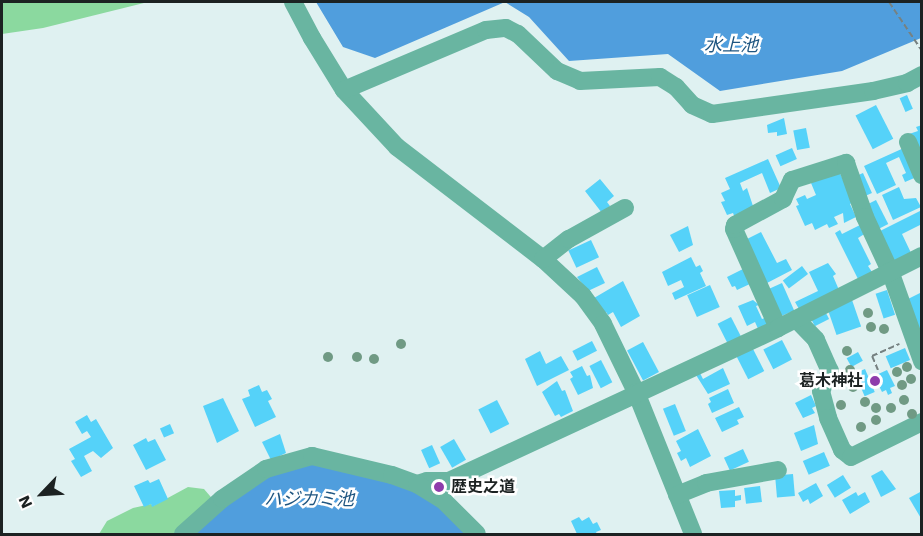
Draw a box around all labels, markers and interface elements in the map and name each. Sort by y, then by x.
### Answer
water label: 水上池 [704,34,758,56]
place label: 葛木神社 [799,371,863,391]
marker: 葛木神社 [868,374,882,388]
north arrow [12,464,72,524]
place label: 歴史之道 [451,477,515,497]
marker: 歴史之道 [432,480,446,494]
water label: ハジカミ池 [264,488,354,510]
text: N [14,492,36,511]

